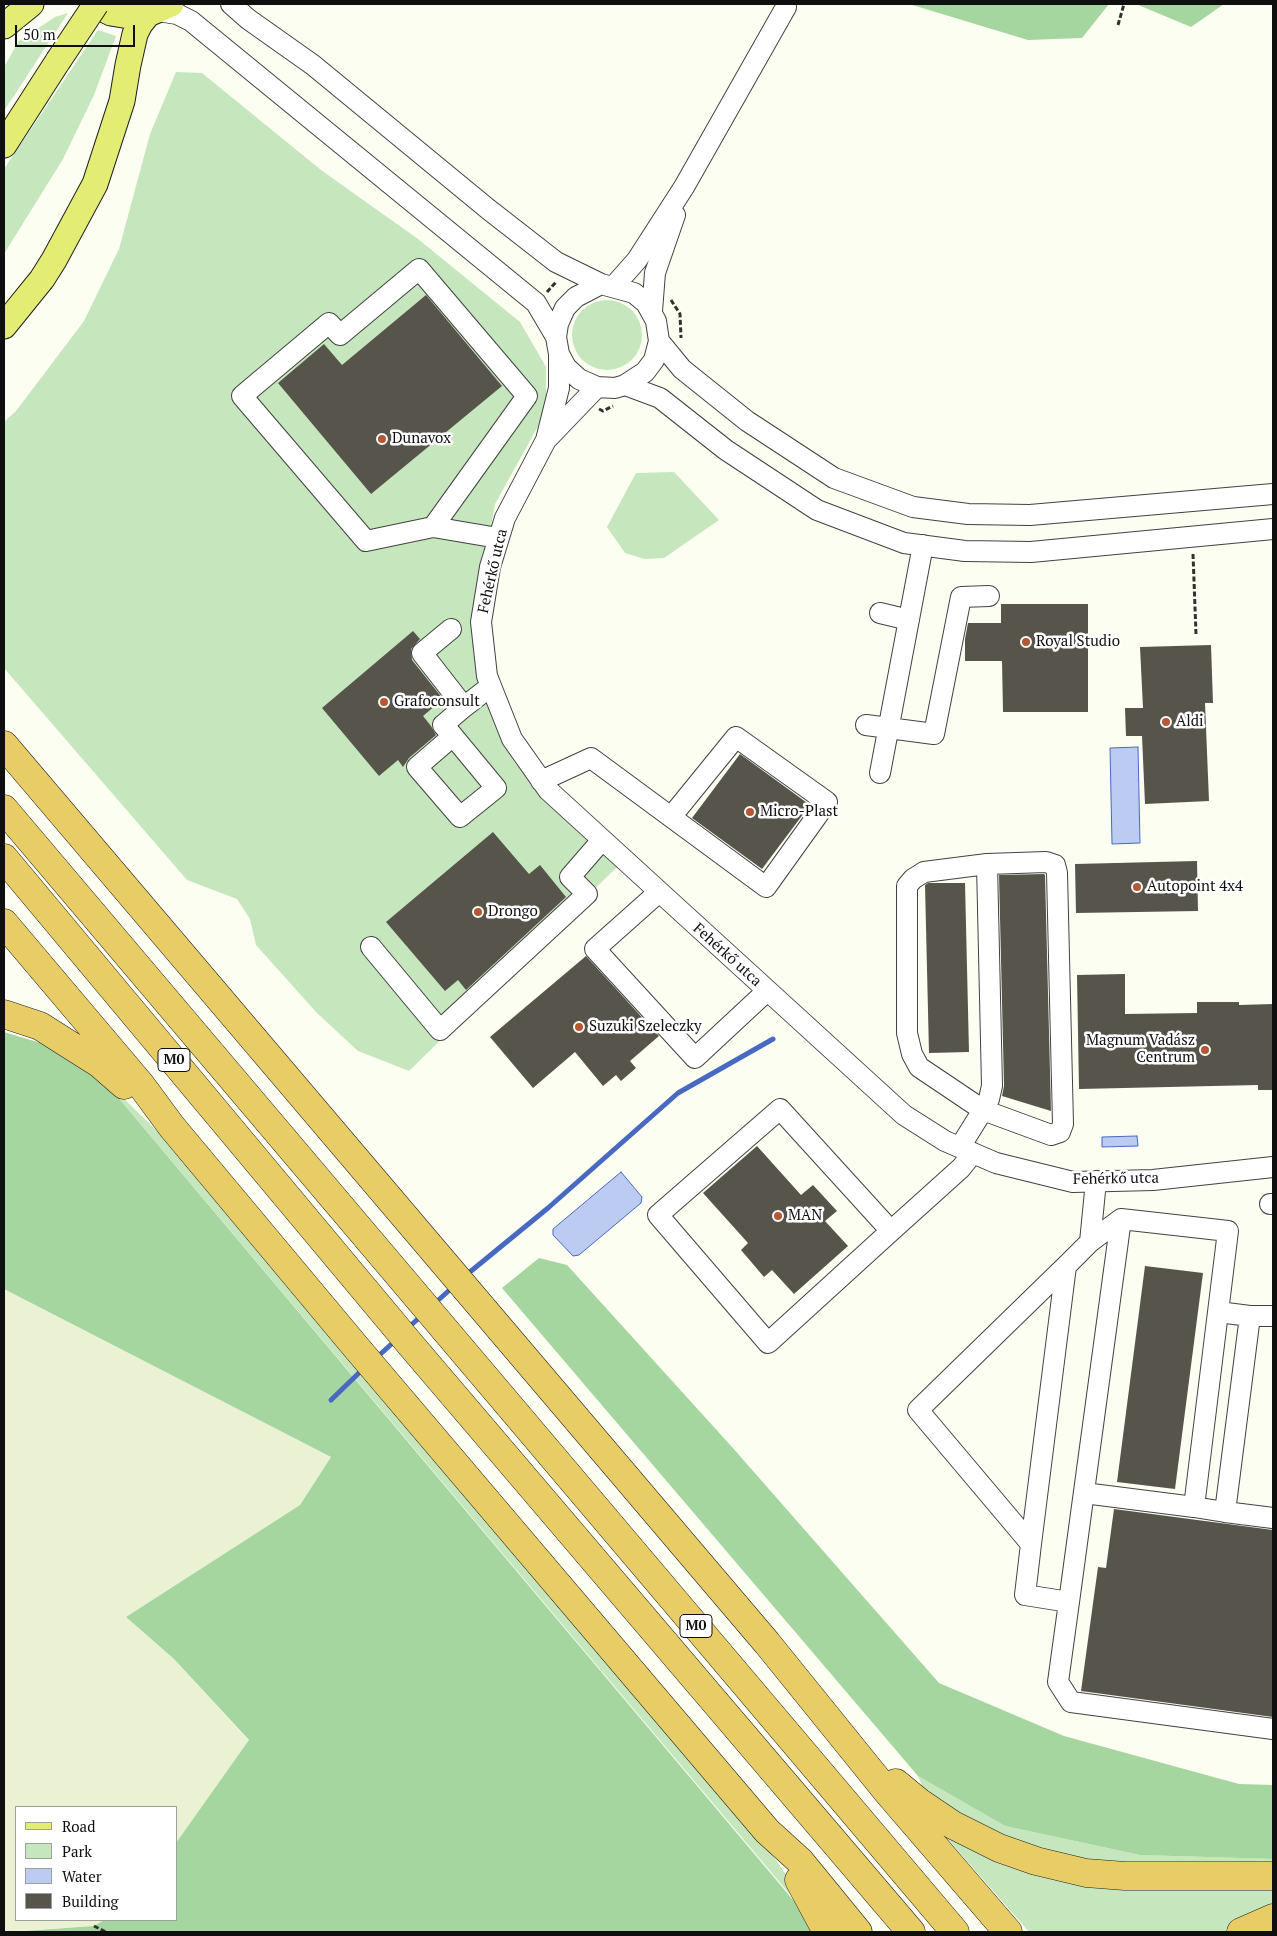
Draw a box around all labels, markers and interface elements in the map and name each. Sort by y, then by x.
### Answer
scale bar [18,15,138,47]
text: 50 m [23,24,56,44]
place label: Dunavox [392,430,451,448]
marker: Dunavox [376,433,388,445]
street label: Fehérkő utca [475,527,511,615]
place label: Royal Studio [1036,633,1120,651]
marker: Royal Studio [1020,636,1032,648]
place label: Grafoconsult [394,693,480,711]
marker: Grafoconsult [378,696,390,708]
place label: Aldi [1176,713,1204,731]
marker: Aldi [1160,716,1172,728]
place label: Micro-Plast [760,803,838,821]
marker: Micro-Plast [744,806,756,818]
place label: Autopoint 4x4 [1147,878,1243,896]
marker: Autopoint 4x4 [1131,881,1143,893]
place label: Drongo [488,903,538,921]
marker: Drongo [472,906,484,918]
street label: Fehérkő utca [689,920,765,990]
place label: Suzuki Szeleczky [589,1018,702,1036]
marker: Suzuki Szeleczky [573,1021,585,1033]
place label: Magnum Vadász Centrum [1086,1032,1195,1067]
marker: Magnum Vadász Centrum [1199,1044,1211,1056]
road number: M0 [158,1048,190,1072]
street label: Fehérkő utca [1073,1169,1159,1189]
place label: MAN [788,1207,822,1225]
marker: MAN [772,1210,784,1222]
road number: M0 [680,1614,712,1638]
legend [15,1806,178,1921]
text: Road [62,1816,95,1836]
text: Park [62,1841,92,1861]
text: Water [62,1866,101,1886]
text: Building [62,1891,119,1911]

